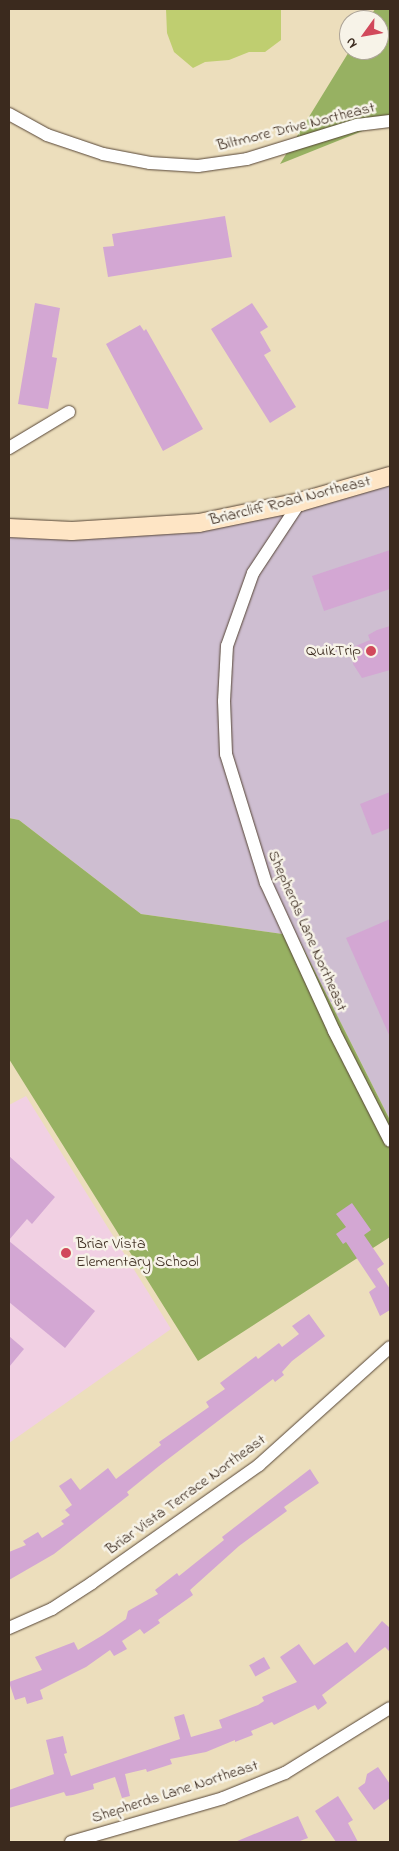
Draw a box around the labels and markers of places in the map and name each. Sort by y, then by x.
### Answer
place label: QuikTrip [306,641,361,661]
marker: QuikTrip [365,645,377,657]
place label: Briar Vista Elementary School [76,1234,199,1272]
marker: Briar Vista Elementary School [60,1247,72,1259]

